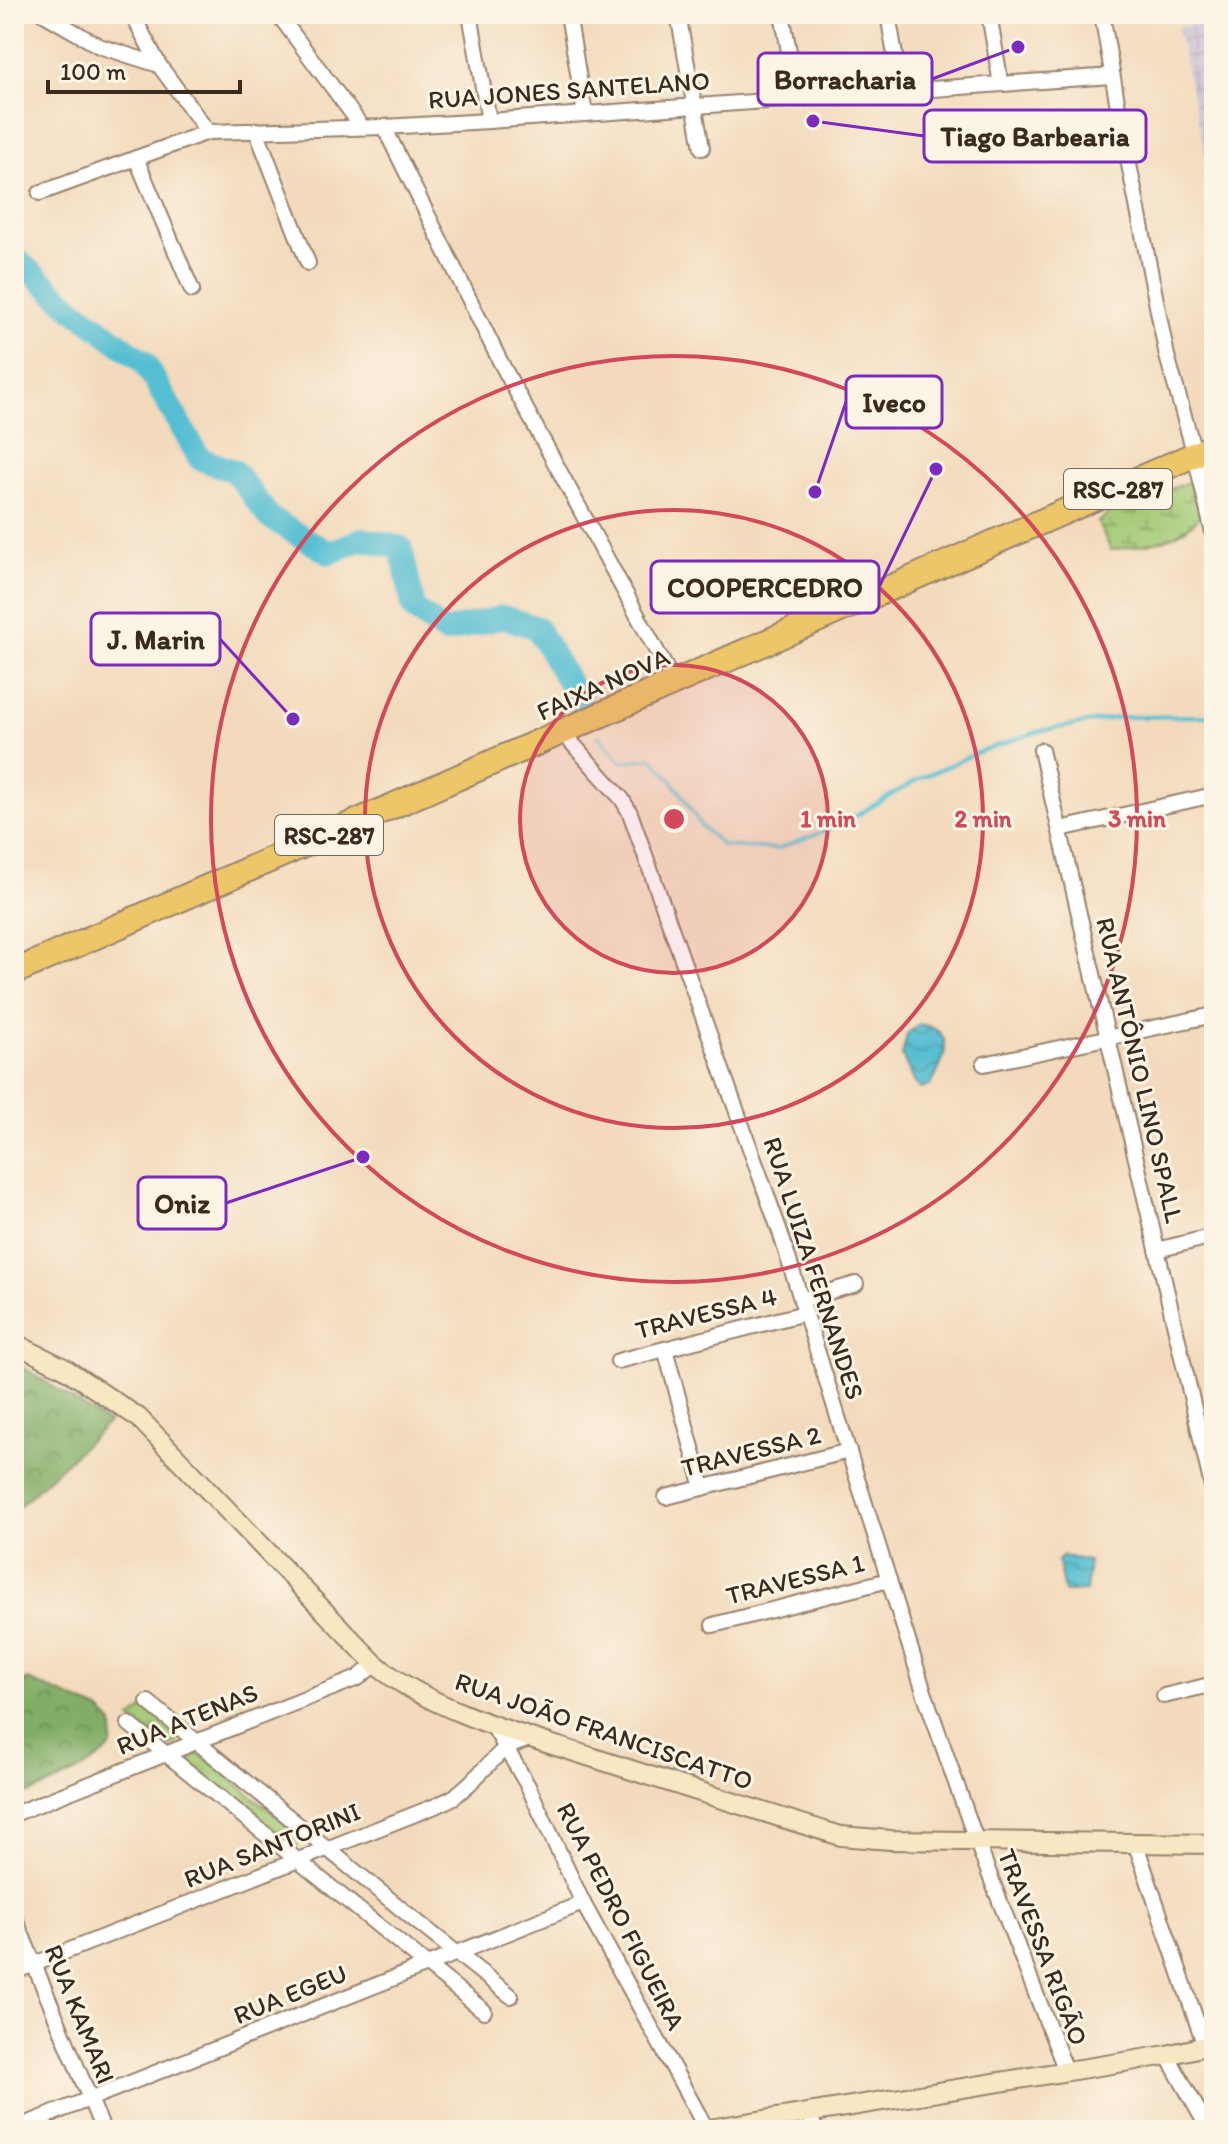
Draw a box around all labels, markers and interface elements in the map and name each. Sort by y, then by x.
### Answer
scale bar [48,44,240,94]
callout: Borracharia [758,53,932,105]
text: 100 m [60,57,126,86]
text: Borracharia [774,62,916,96]
street label: RUA JONES SANTELANO [427,64,711,116]
callout: Tiago Barbearia [924,110,1146,162]
text: Tiago Barbearia [940,119,1130,153]
callout: Iveco [846,376,942,428]
text: Iveco [862,385,926,419]
road number: RSC-287 [1064,469,1172,509]
callout: COOPERCEDRO [651,561,879,613]
text: COOPERCEDRO [667,570,863,604]
callout: J. Marin [91,613,220,665]
text: J. Marin [106,622,205,656]
street label: FAIXA NOVA [531,640,675,728]
text: 1 min [800,804,856,833]
text: 2 min [954,804,1012,833]
text: 3 min [1108,804,1166,833]
centre of rings [660,805,688,833]
road number: RSC-287 [275,815,383,855]
street label: RUA ANTÔNIO LINO SPALL [1089,914,1191,1226]
street label: RUA LUIZA FERNANDES [756,1133,872,1403]
callout: Oniz [138,1177,226,1229]
text: Oniz [154,1186,210,1220]
street label: TRAVESSA 4 [632,1280,780,1346]
street label: TRAVESSA 2 [678,1418,824,1484]
street label: TRAVESSA 1 [723,1546,867,1612]
street label: RUA JOÃO FRANCISCATTO [451,1665,757,1797]
street label: RUA ATENAS [112,1676,262,1762]
street label: RUA SANTORINI [179,1795,365,1895]
street label: RUA PEDRO FIGUEIRA [550,1797,692,2035]
street label: TRAVESSA RIGÃO [991,1844,1095,2050]
street label: RUA KAMARI [37,1940,123,2088]
street label: RUA EGEU [229,1957,351,2031]

